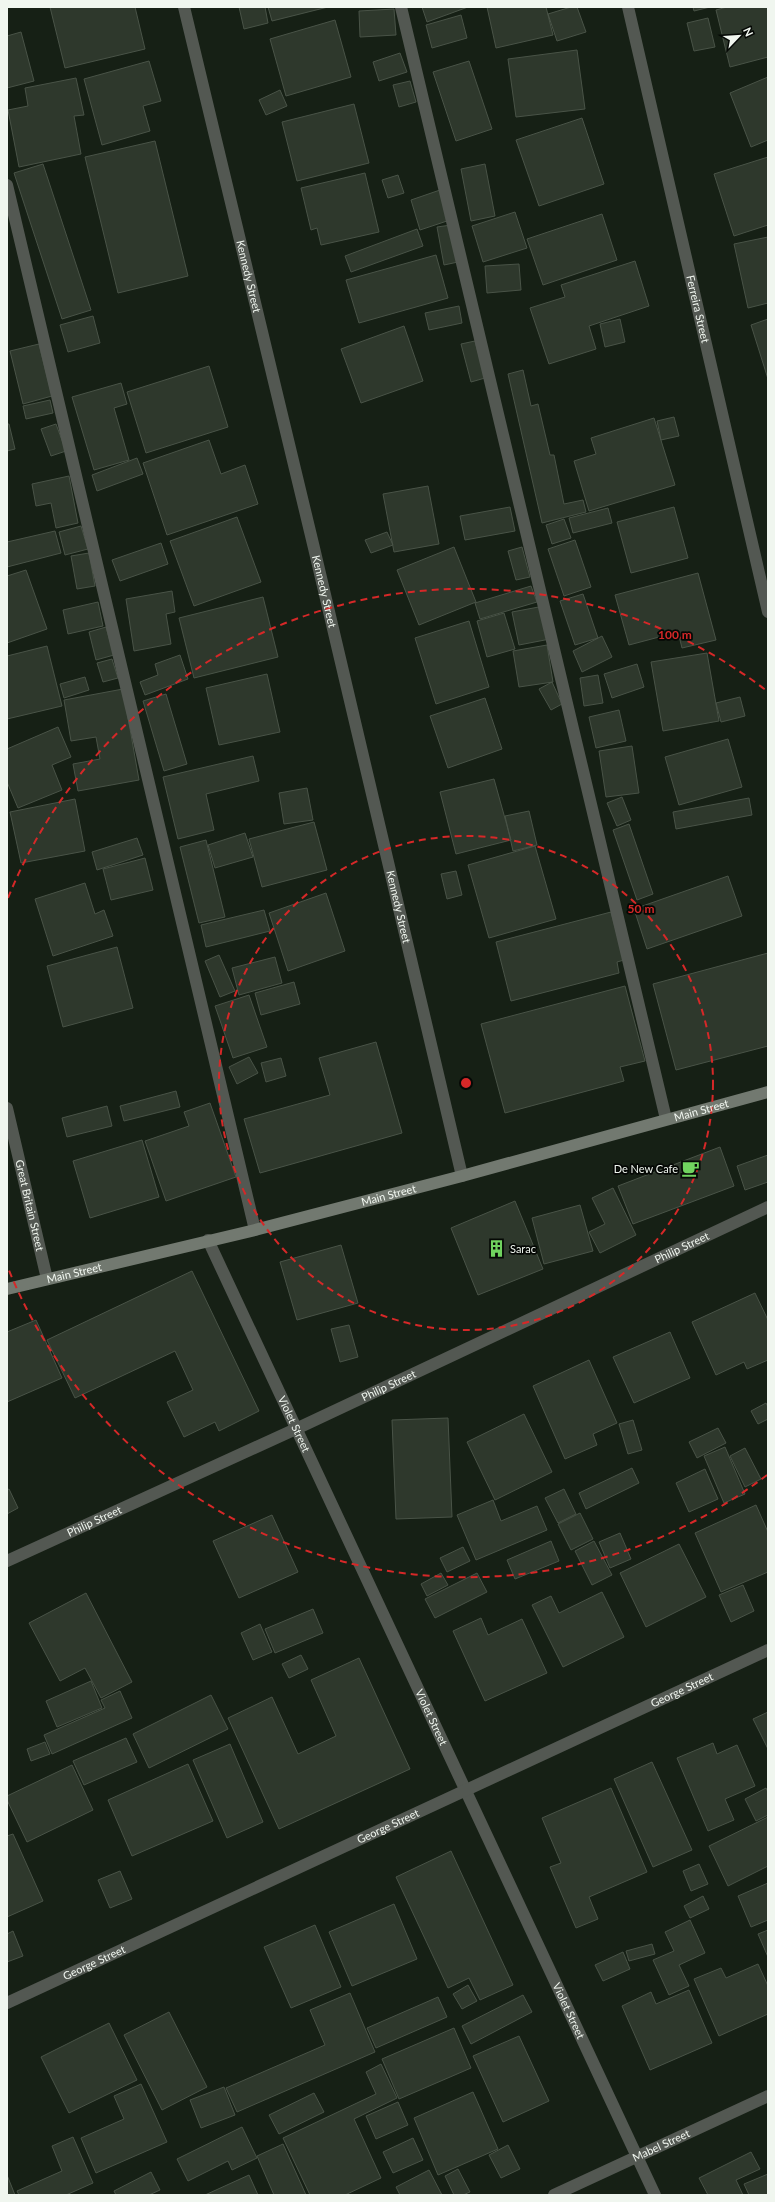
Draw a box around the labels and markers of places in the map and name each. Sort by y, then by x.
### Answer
centre of rings [459,1076,473,1090]
cafe icon: De New Cafe [681,1159,701,1179]
place label: De New Cafe [614,1162,678,1175]
building icon: Sarac [487,1239,507,1259]
place label: Sarac [510,1242,536,1255]

